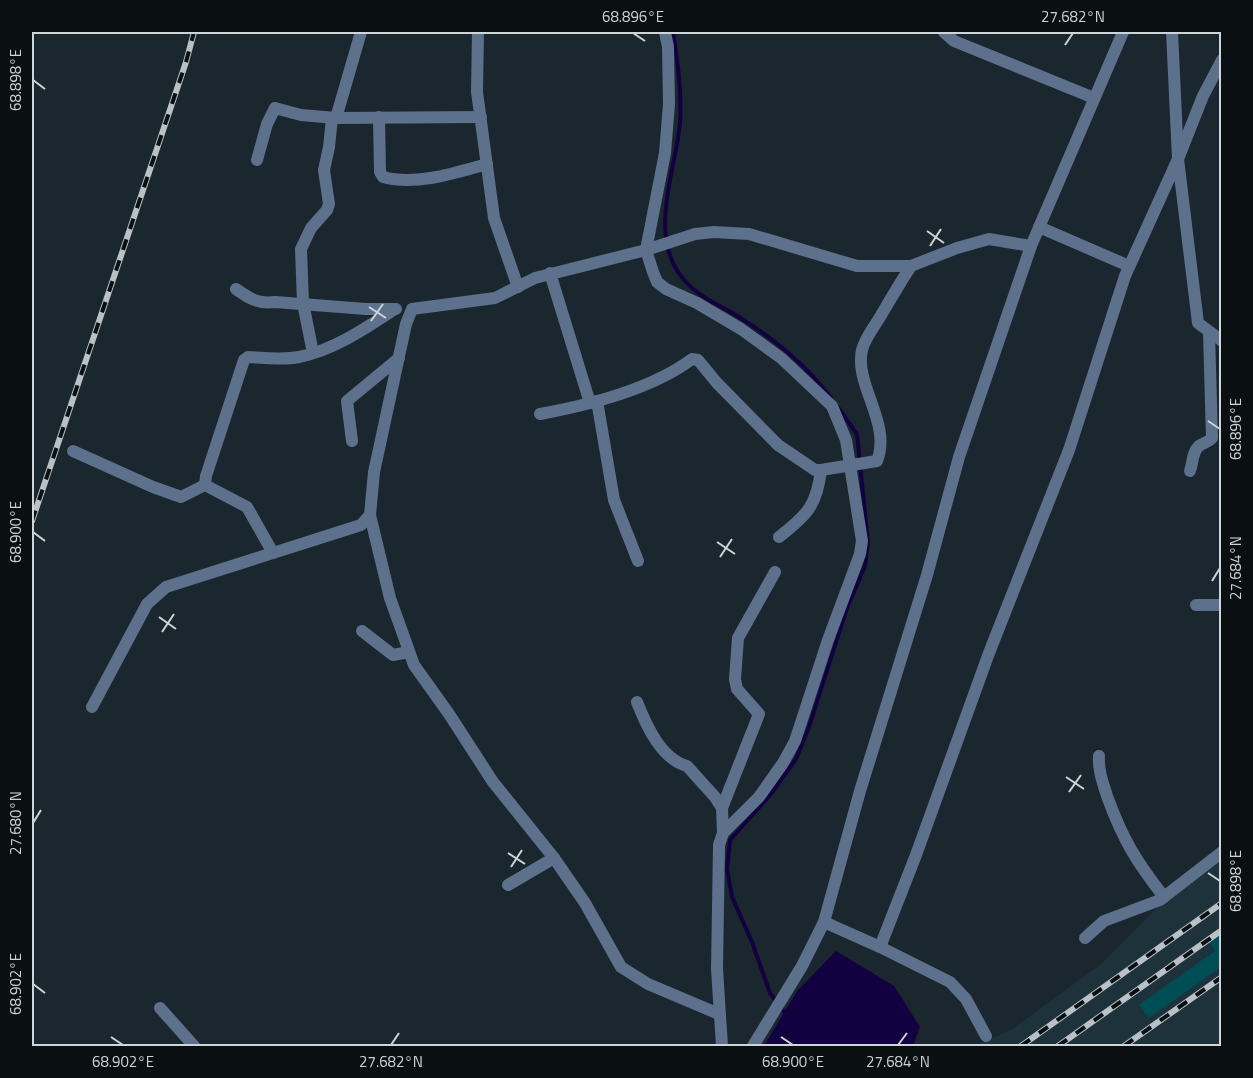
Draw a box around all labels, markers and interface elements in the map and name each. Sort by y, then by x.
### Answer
text: 68.896°E [602,5,664,28]
text: 27.682°N [1041,5,1105,28]
text: 68.898°E [4,49,27,111]
text: 68.896°E [1224,398,1247,460]
text: 68.900°E [4,501,27,563]
text: 27.684°N [1224,536,1247,600]
text: 27.680°N [4,791,27,855]
text: 68.898°E [1224,850,1247,912]
text: 68.902°E [4,953,27,1015]
text: 68.902°E [92,1050,154,1073]
text: 27.682°N [359,1050,423,1073]
text: 68.900°E [762,1050,824,1073]
text: 27.684°N [866,1050,930,1073]

